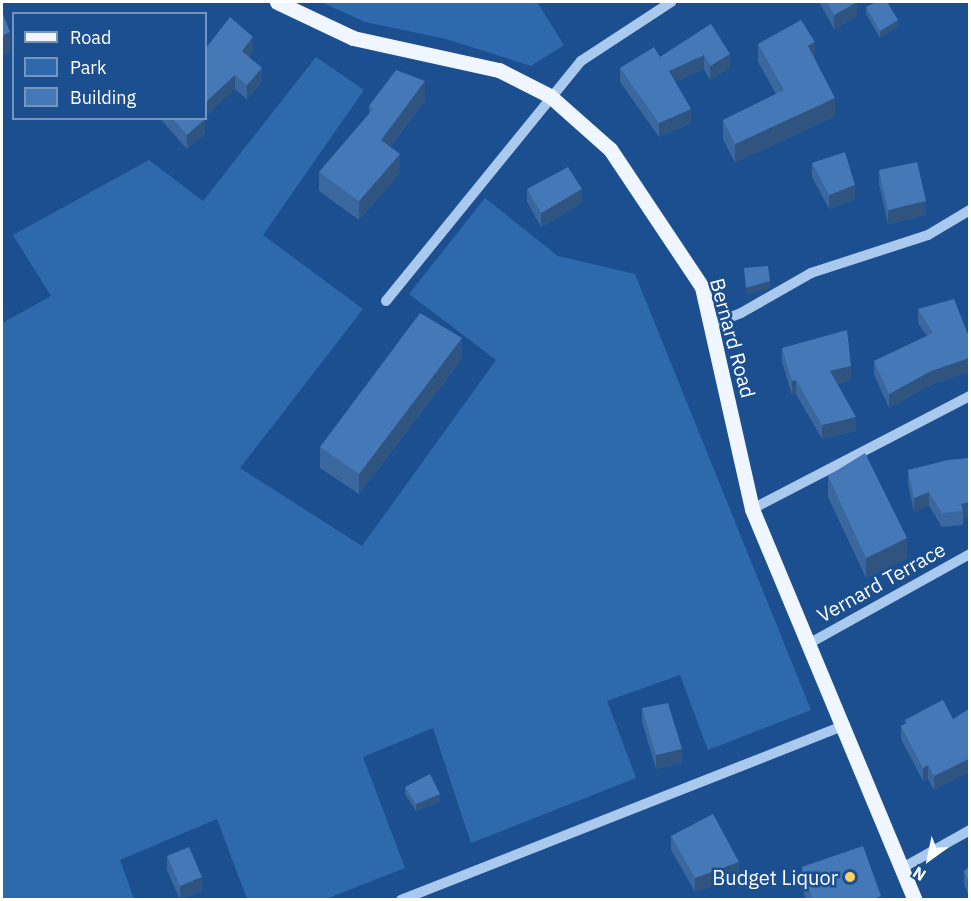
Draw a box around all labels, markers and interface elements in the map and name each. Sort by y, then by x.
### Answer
legend [12,12,207,120]
text: Road [70,26,111,49]
text: Park [70,56,106,79]
text: Building [70,86,136,109]
street label: Bernard Road [705,276,761,400]
street label: Vernard Terrace [813,537,949,627]
north arrow [899,829,959,889]
text: N [909,863,930,886]
place label: Budget Liquor [712,865,838,889]
marker: Budget Liquor [843,870,857,884]

